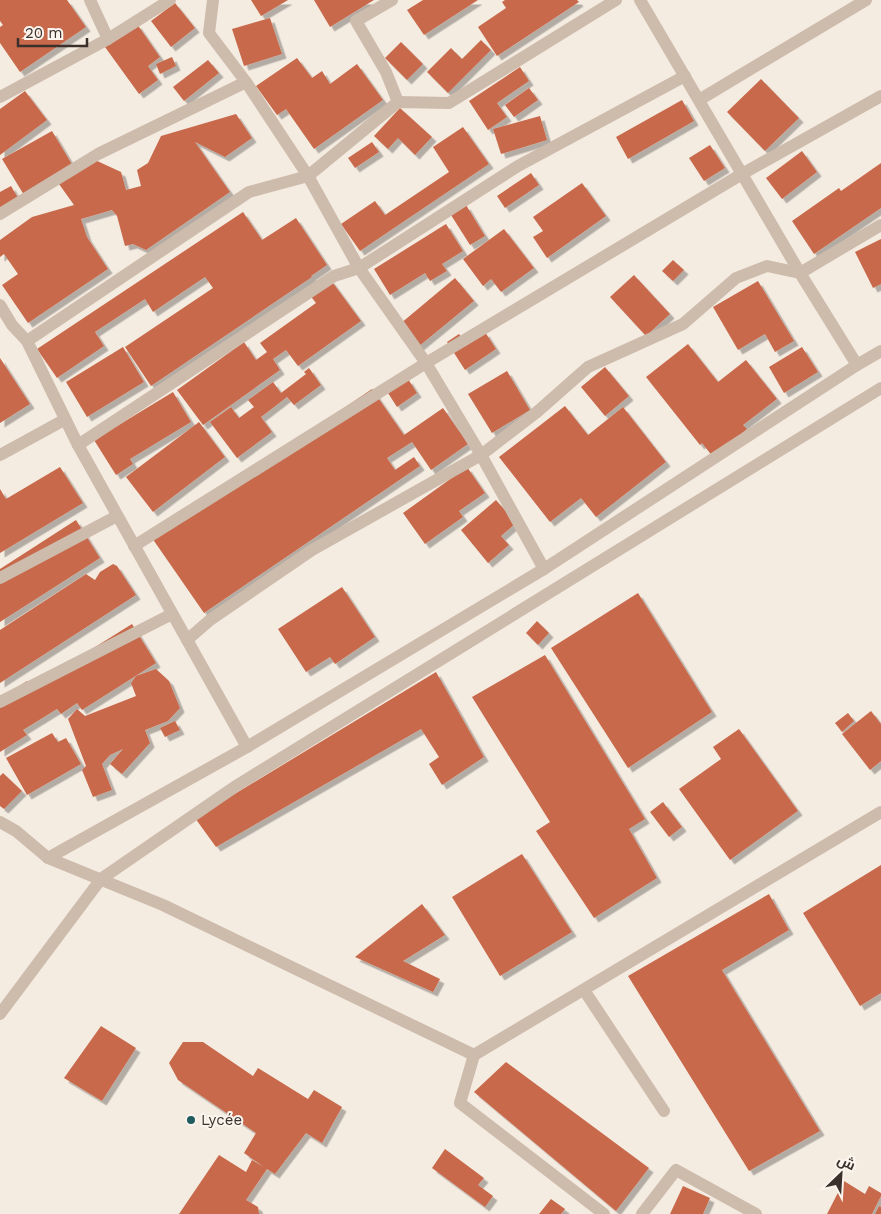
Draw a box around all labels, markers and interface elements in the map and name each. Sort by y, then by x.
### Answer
scale bar [18,15,86,47]
text: 20 m [25,24,63,42]
place label: Lycée [201,1111,242,1129]
marker: Lycée [185,1114,197,1126]
north arrow [816,1149,866,1199]
text: ش [835,1151,858,1174]

